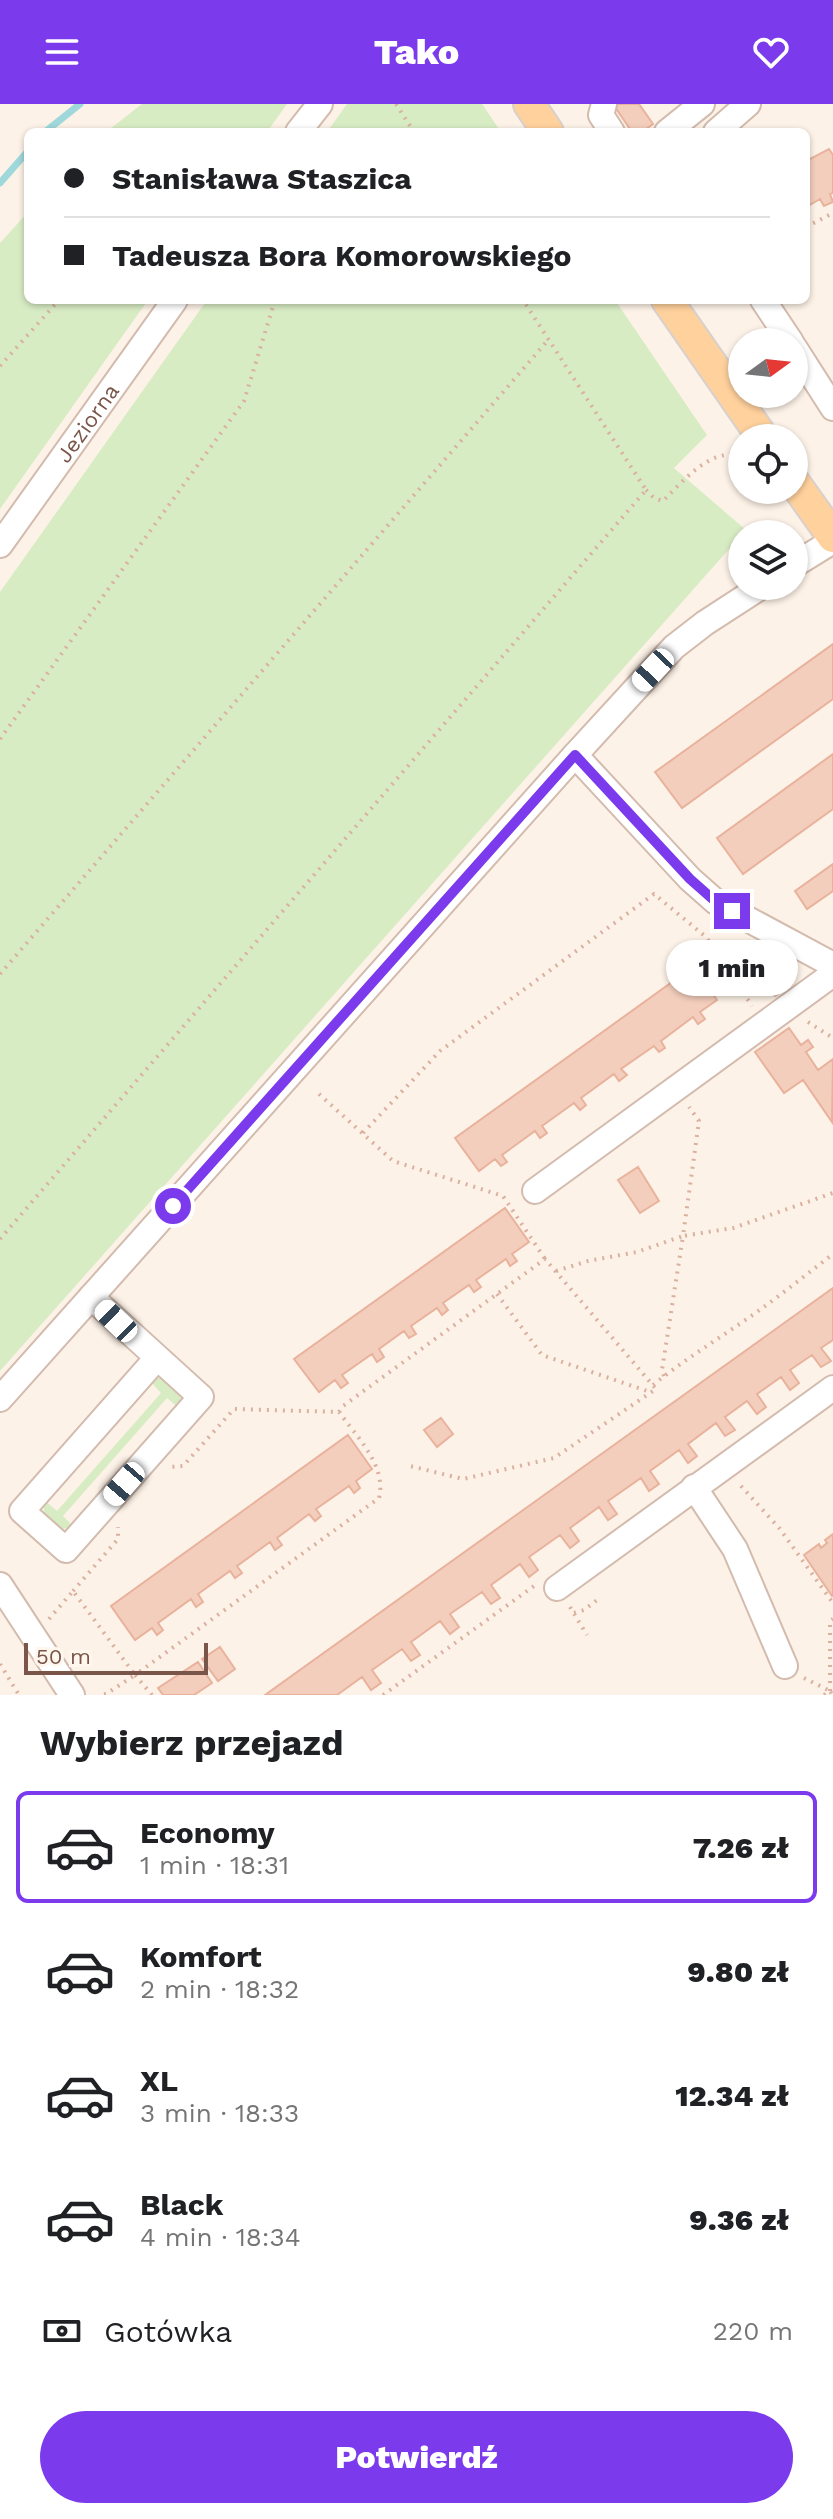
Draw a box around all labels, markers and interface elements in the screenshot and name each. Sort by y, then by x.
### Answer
icon: menu [40,30,84,74]
icon: heart [749,30,793,74]
text: Tako [374,31,459,73]
text: Stanisława Staszica [112,161,412,196]
text: Tadeusza Bora Komorowskiego [112,238,571,273]
north arrow [728,328,808,408]
map controls [728,328,808,600]
street label: Jeziorna [51,379,124,467]
button: locate [728,424,808,504]
button: layers [728,520,808,600]
car [628,644,678,696]
route end [714,893,750,929]
callout: 1 min [666,939,798,995]
text: 1 min [699,953,765,983]
route start [155,1188,191,1224]
car [90,1296,142,1346]
car [99,1458,149,1510]
scale bar [24,1639,208,1675]
text: 50 m [36,1644,91,1669]
text: Wybierz przejazd [40,1722,344,1764]
icon: car [44,1811,116,1883]
text: Economy [140,1815,275,1850]
text: 7.26 zł [693,1830,789,1865]
text: 1 min · 18:31 [140,1850,289,1880]
icon: car [44,1935,116,2007]
text: Komfort [140,1939,262,1974]
text: 9.80 zł [687,1954,789,1989]
text: 2 min · 18:32 [140,1974,299,2004]
icon: car [44,2059,116,2131]
text: XL [140,2063,178,2098]
text: 12.34 zł [675,2078,789,2113]
text: 3 min · 18:33 [140,2098,299,2128]
icon: car [44,2183,116,2255]
text: Black [140,2187,224,2222]
text: 9.36 zł [689,2202,789,2237]
text: 4 min · 18:34 [140,2222,301,2252]
icon: cash [40,2309,84,2353]
text: Gotówka [104,2314,232,2349]
text: 220 m [713,2316,793,2346]
button: Potwierdź [40,2411,793,2503]

